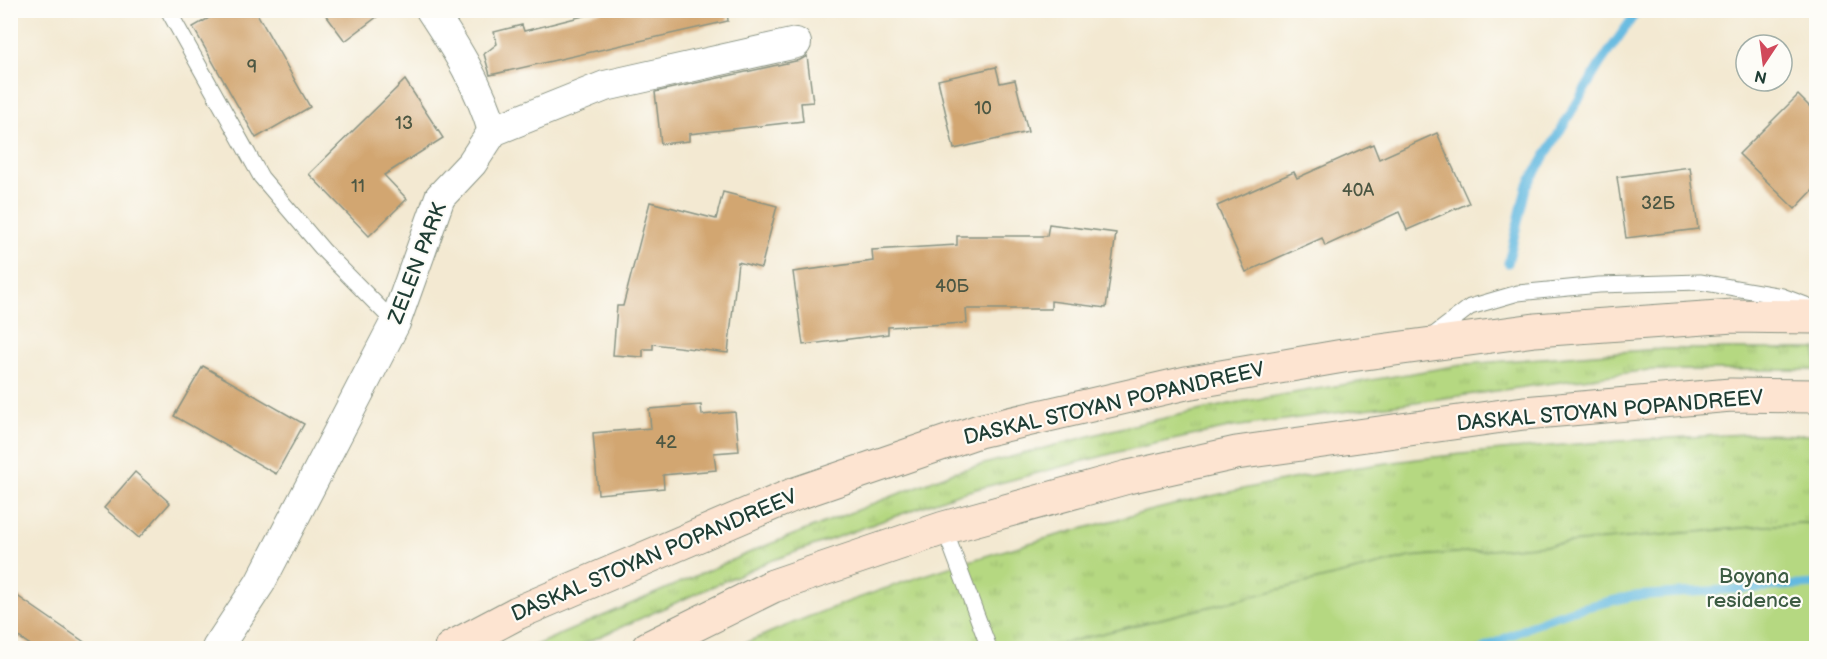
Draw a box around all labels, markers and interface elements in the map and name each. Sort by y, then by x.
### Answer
north arrow [1734,33,1794,93]
house number: 9 [247,57,257,78]
text: N [1753,66,1769,87]
house number: 10 [974,98,992,119]
house number: 13 [395,113,413,134]
house number: 11 [351,176,365,197]
house number: 40А [1342,180,1374,201]
house number: 32Б [1641,193,1676,214]
street label: ZELEN PARK [383,199,452,328]
house number: 40Б [935,276,970,297]
street label: DASKAL STOYAN POPANDREEV [961,357,1267,450]
street label: DASKAL STOYAN POPANDREEV [1456,385,1765,436]
house number: 42 [655,432,677,453]
street label: DASKAL STOYAN POPANDREEV [508,484,801,627]
park label: Boyana residence [1707,564,1801,613]

